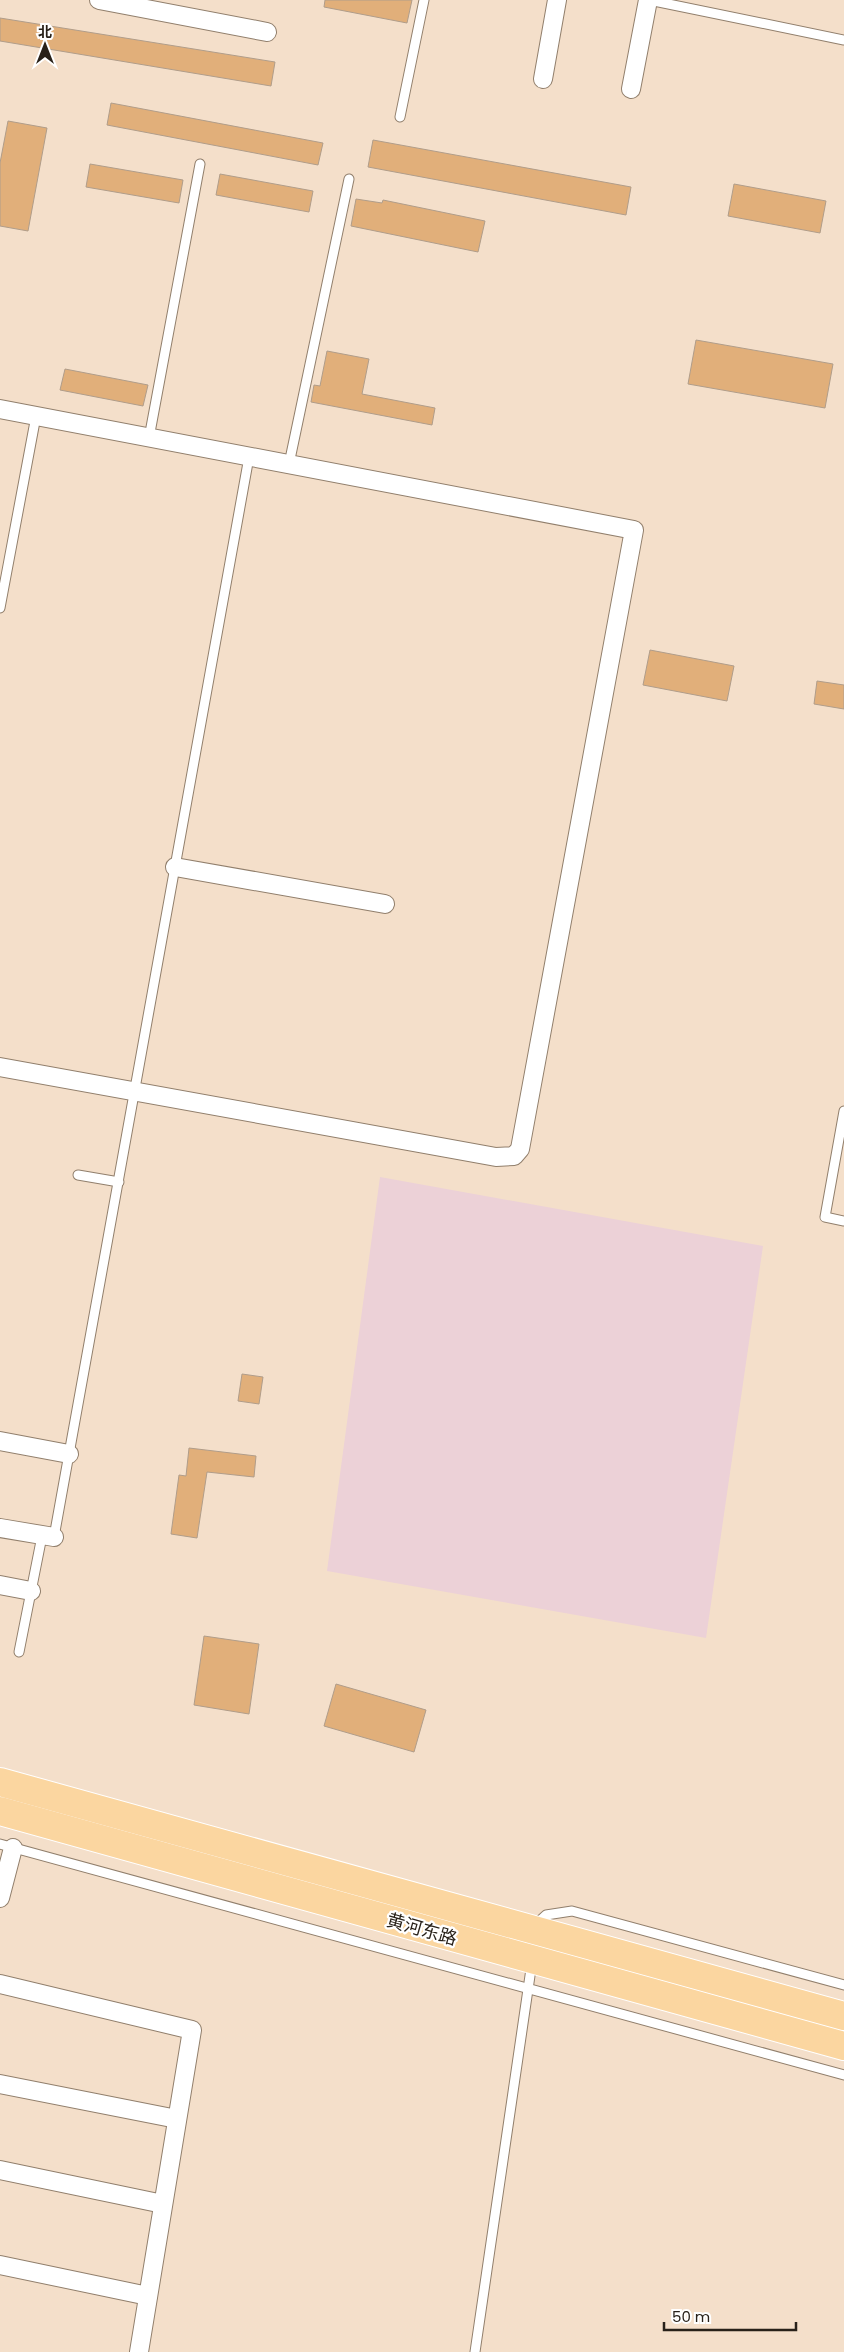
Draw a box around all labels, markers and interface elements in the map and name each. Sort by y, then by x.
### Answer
north arrow [20,20,70,70]
text: 北 [38,22,52,42]
street label: 黄河东路 [384,1907,460,1951]
scale bar [664,2300,796,2332]
text: 50 m [672,2306,710,2327]

